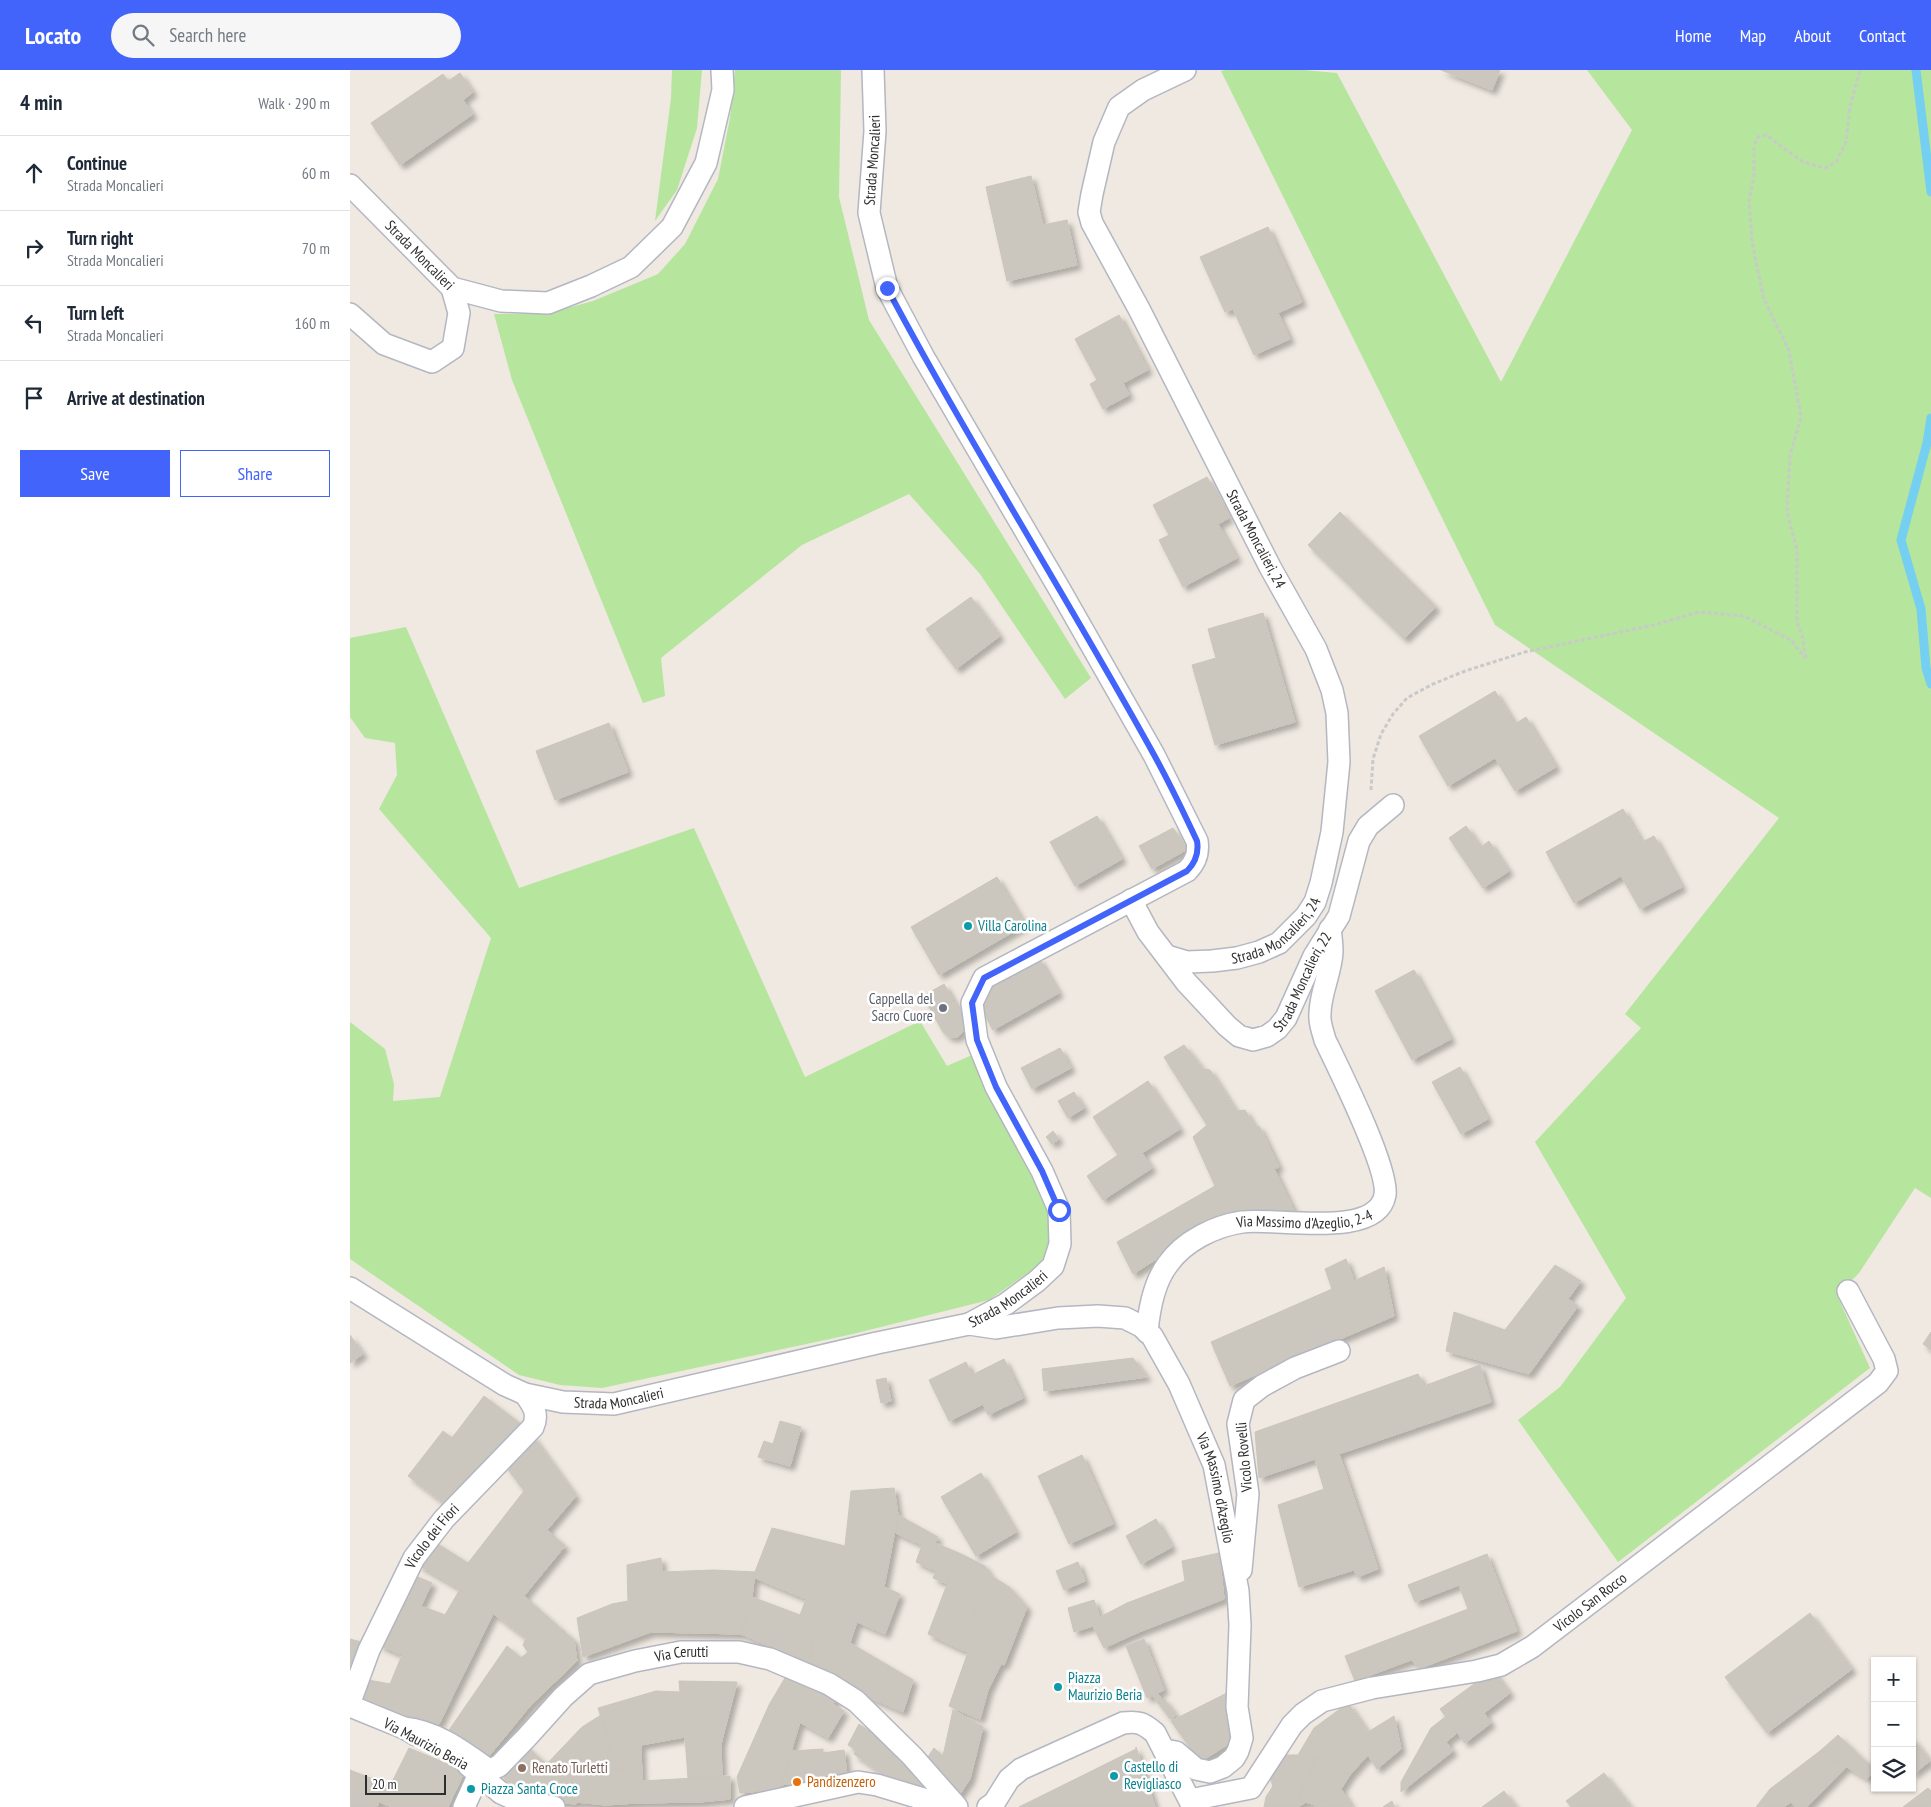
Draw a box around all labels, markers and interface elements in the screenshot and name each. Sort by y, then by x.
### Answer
search box [111,13,461,58]
text: Locato [25,20,81,51]
icon: search [129,21,157,49]
text: Search here [169,23,246,47]
text: Home [1675,24,1712,47]
text: Map [1740,24,1766,47]
text: About [1794,24,1831,47]
text: Contact [1859,24,1906,47]
text: 4 min [20,89,62,116]
text: Walk · 290 m [258,93,330,113]
street label: Strada Moncalieri [860,115,884,206]
text: Continue [67,151,127,175]
icon: ahead [20,159,48,187]
text: 60 m [302,163,330,183]
text: Strada Moncalieri [67,175,164,195]
street label: Strada Moncalieri [381,216,459,294]
text: Turn right [67,226,133,250]
icon: right [20,234,48,262]
text: 70 m [302,238,330,258]
text: Strada Moncalieri [67,250,164,270]
route end [876,277,899,300]
text: Turn left [67,301,124,325]
icon: left [20,309,48,337]
text: 160 m [295,313,330,333]
text: Strada Moncalieri [67,325,164,345]
icon: arrive [20,384,48,412]
text: Arrive at destination [67,386,205,410]
button: Save [20,450,170,497]
button: Share [180,450,330,497]
street label: Strada Moncalieri, 24 [1222,486,1291,592]
street label: Strada Moncalieri, 24 [1230,895,1325,968]
place label: Villa Carolina [977,916,1047,935]
marker: Villa Carolina [962,920,974,932]
street label: Strada Moncalieri, 22 [1269,928,1336,1035]
place label: Cappella del Sacro Cuore [869,989,933,1025]
marker: Cappella del Sacro Cuore [937,1002,949,1014]
route start [1048,1199,1071,1222]
street label: Via Massimo d'Azeglio, 2-4 [1234,1205,1376,1233]
street label: Strada Moncalieri [965,1266,1051,1331]
street label: Strada Moncalieri [574,1383,665,1414]
street label: Vicolo Rovelli [1231,1421,1256,1494]
street label: Via Massimo d'Azeglio [1192,1429,1239,1545]
street label: Vicolo dei Fiori [400,1499,463,1572]
street label: Vicolo San Rocco [1549,1568,1630,1637]
street label: Via Cerutti [652,1642,709,1666]
map controls [1871,1657,1916,1792]
button: + [1871,1657,1916,1702]
place label: Piazza Maurizio Beria [1068,1668,1142,1704]
marker: Piazza Maurizio Beria [1052,1681,1064,1693]
button: − [1871,1702,1916,1747]
street label: Via Maurizio Beria [379,1713,472,1774]
button: layers [1871,1747,1916,1792]
place label: Castello di Revigliasco [1124,1757,1182,1793]
place label: Renato Turletti [532,1758,608,1777]
marker: Renato Turletti [516,1762,528,1774]
marker: Castello di Revigliasco [1108,1770,1120,1782]
scale bar [365,1772,446,1795]
place label: Pandizenzero [807,1772,876,1791]
text: 20 m [372,1775,397,1793]
marker: Pandizenzero [791,1776,803,1788]
place label: Piazza Santa Croce [481,1779,578,1798]
marker: Piazza Santa Croce [465,1783,477,1795]

